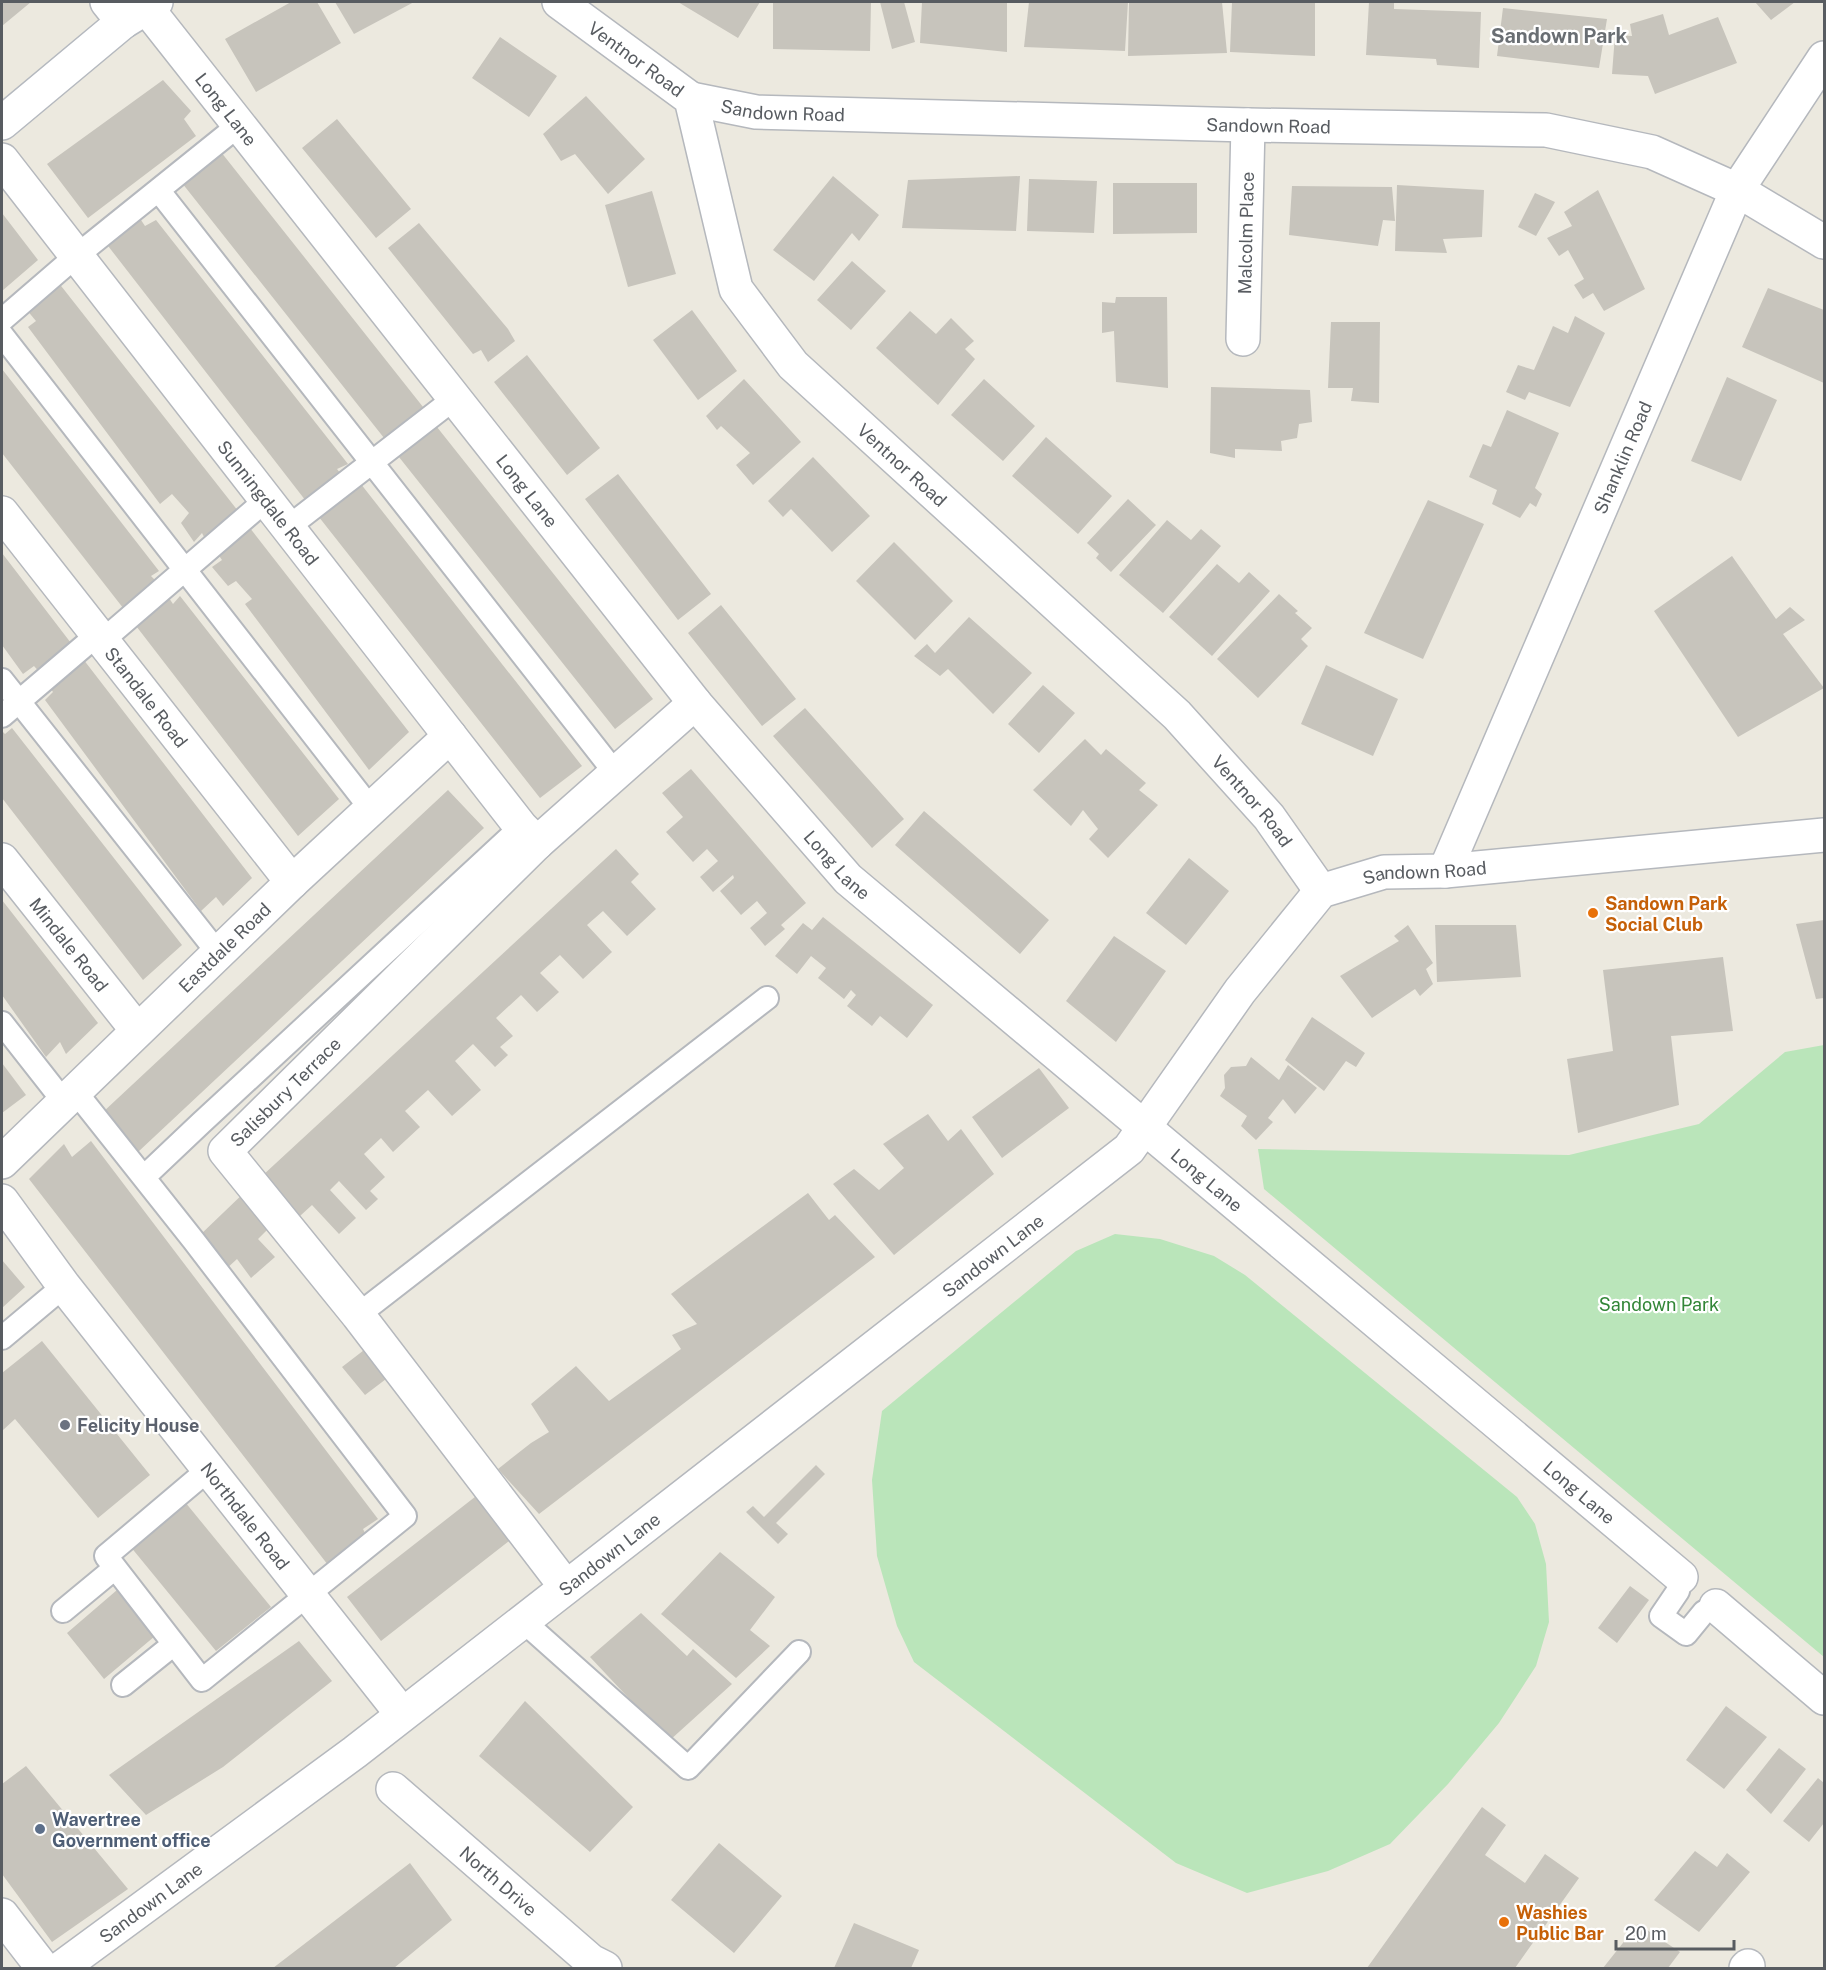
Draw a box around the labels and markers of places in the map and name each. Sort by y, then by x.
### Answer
place label: Sandown Park Social Club [1605,893,1728,935]
marker: Sandown Park Social Club [1586,906,1600,920]
place label: Felicity House [77,1415,199,1436]
marker: Felicity House [58,1418,72,1432]
place label: Wavertree Government office [52,1809,211,1851]
marker: Wavertree Government office [33,1822,47,1836]
place label: Washies Public Bar [1516,1902,1604,1944]
marker: Washies Public Bar [1497,1915,1511,1929]

